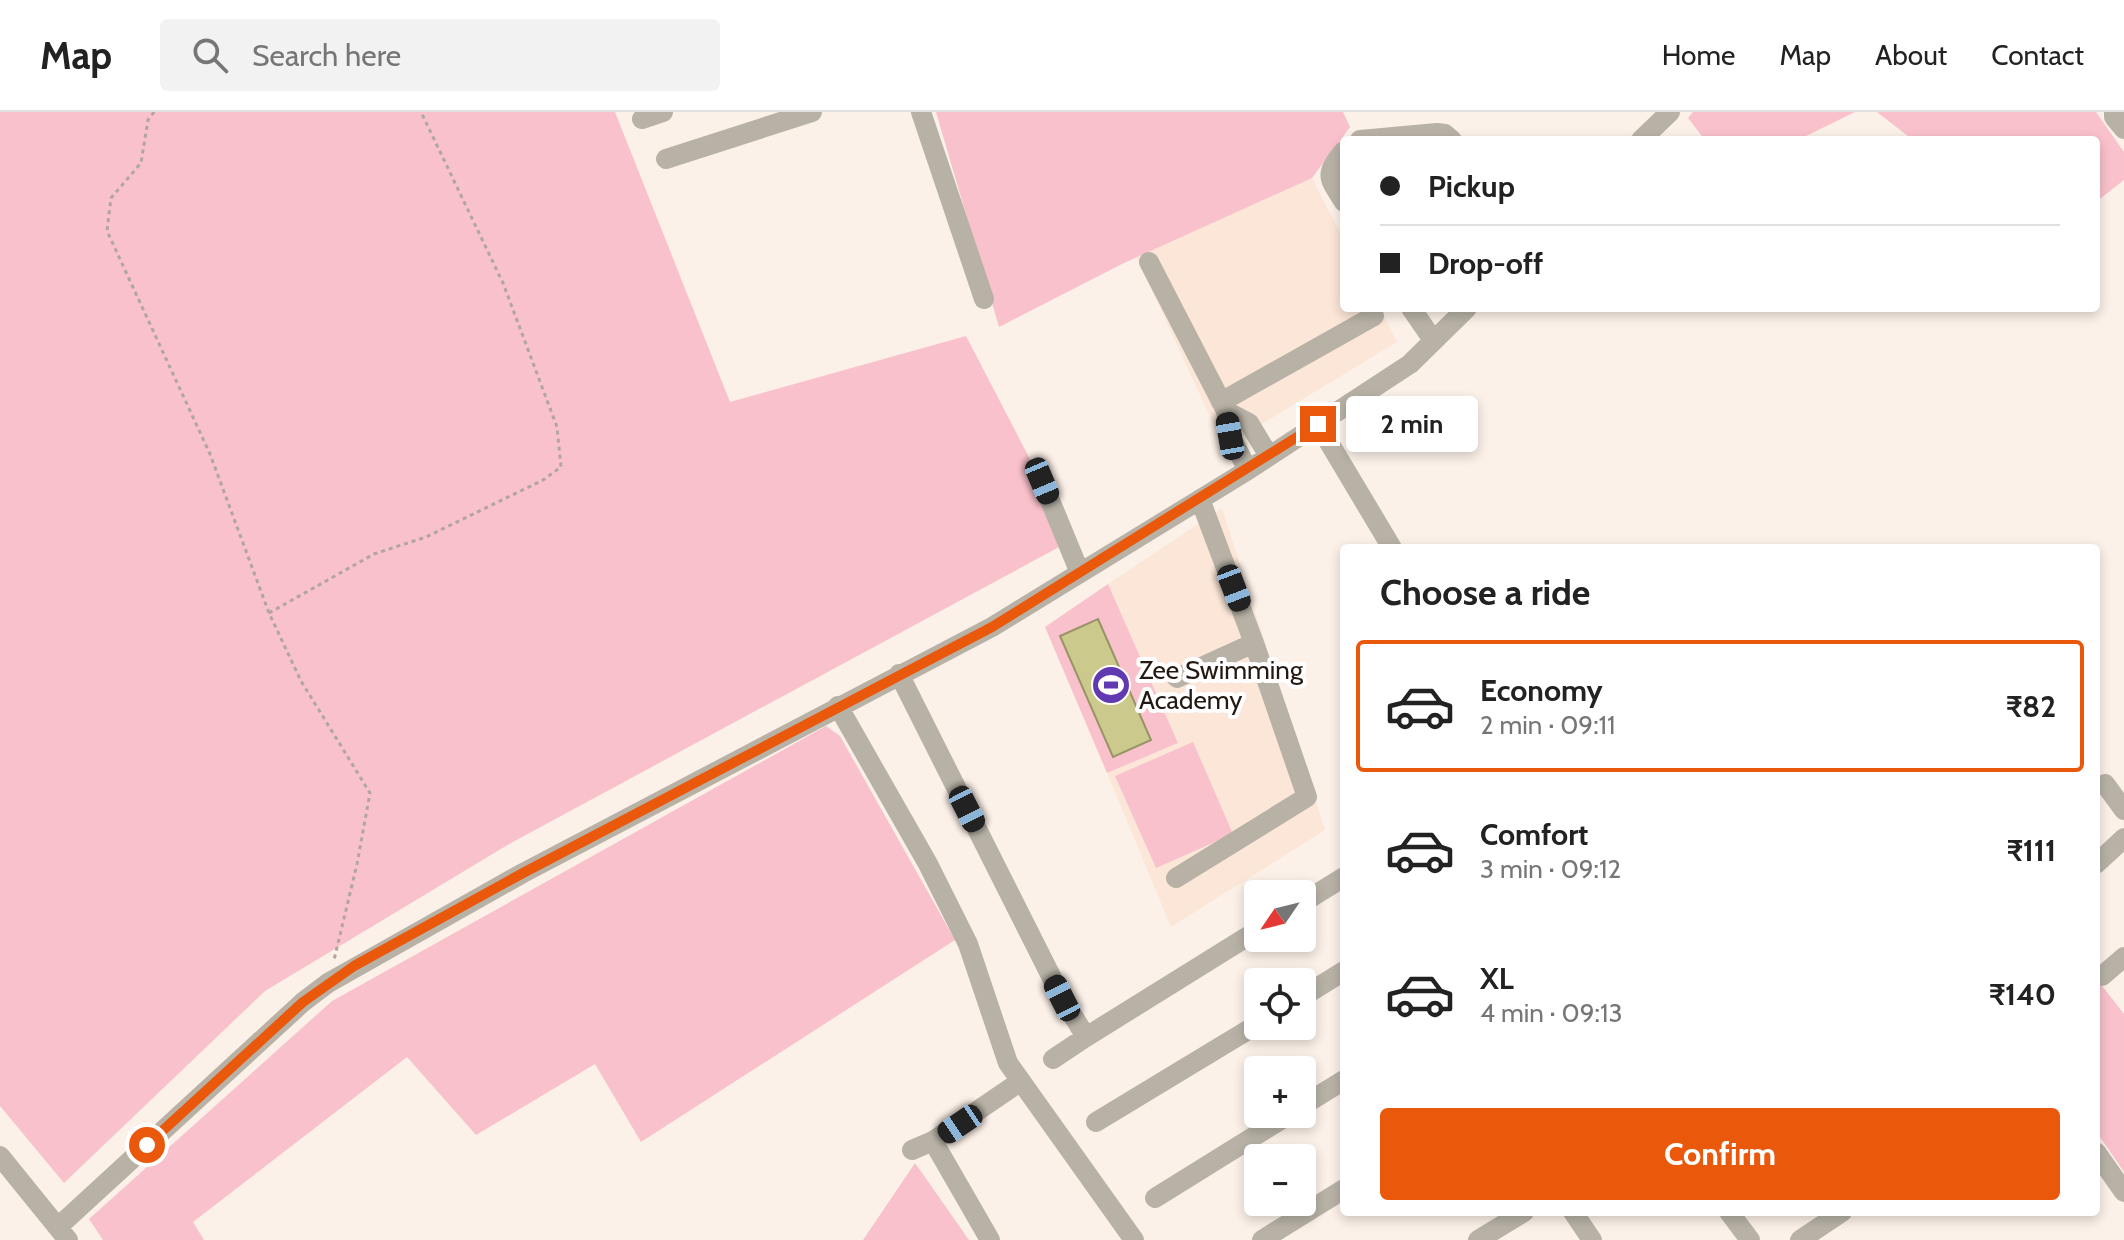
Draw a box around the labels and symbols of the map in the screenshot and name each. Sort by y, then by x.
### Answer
callout: 2 min [1346,396,1478,452]
route end [1300,406,1336,442]
car [1214,410,1246,462]
car [1022,454,1062,508]
car [1214,561,1254,615]
place label: Zee Swimming Academy [1139,654,1304,716]
sports icon: Zee Swimming Academy [1090,664,1132,706]
car [945,782,989,836]
north arrow [1244,880,1316,952]
car [1040,971,1084,1025]
car [933,1101,987,1147]
route start [129,1127,165,1163]

